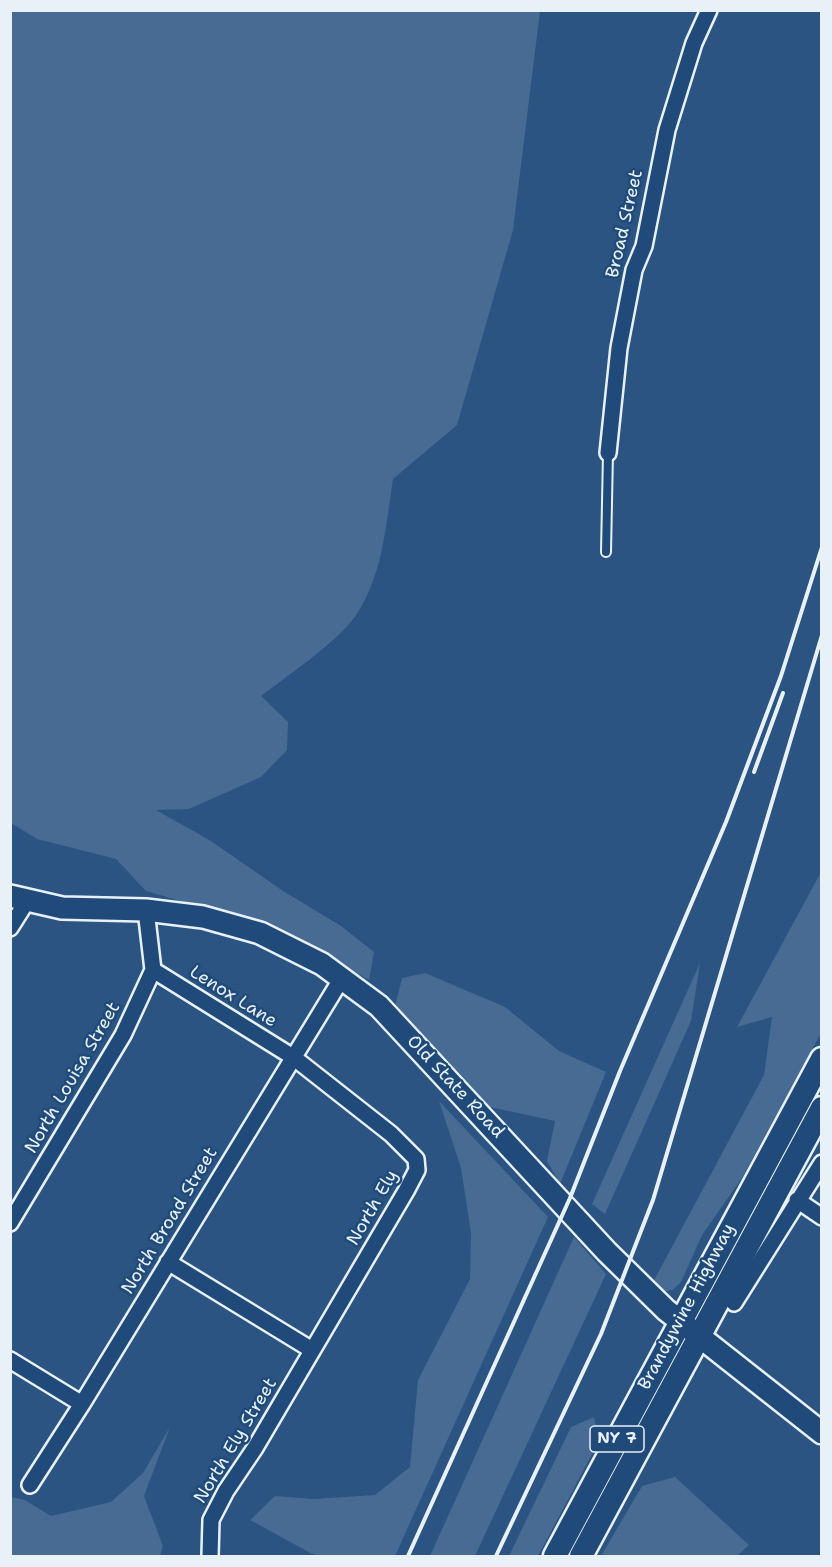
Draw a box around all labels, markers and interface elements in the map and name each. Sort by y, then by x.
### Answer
street label: Broad Street [602,168,648,280]
street label: Lenox Lane [185,962,281,1032]
street label: North Louisa Street [21,998,125,1158]
street label: Old State Road [402,1031,508,1143]
street label: North Broad Street [118,1144,222,1298]
street label: North Ely [343,1166,403,1250]
street label: Brandywine Highway [634,1220,740,1394]
street label: North Ely Street [190,1374,282,1508]
road number: NY 7 [590,1426,644,1452]

